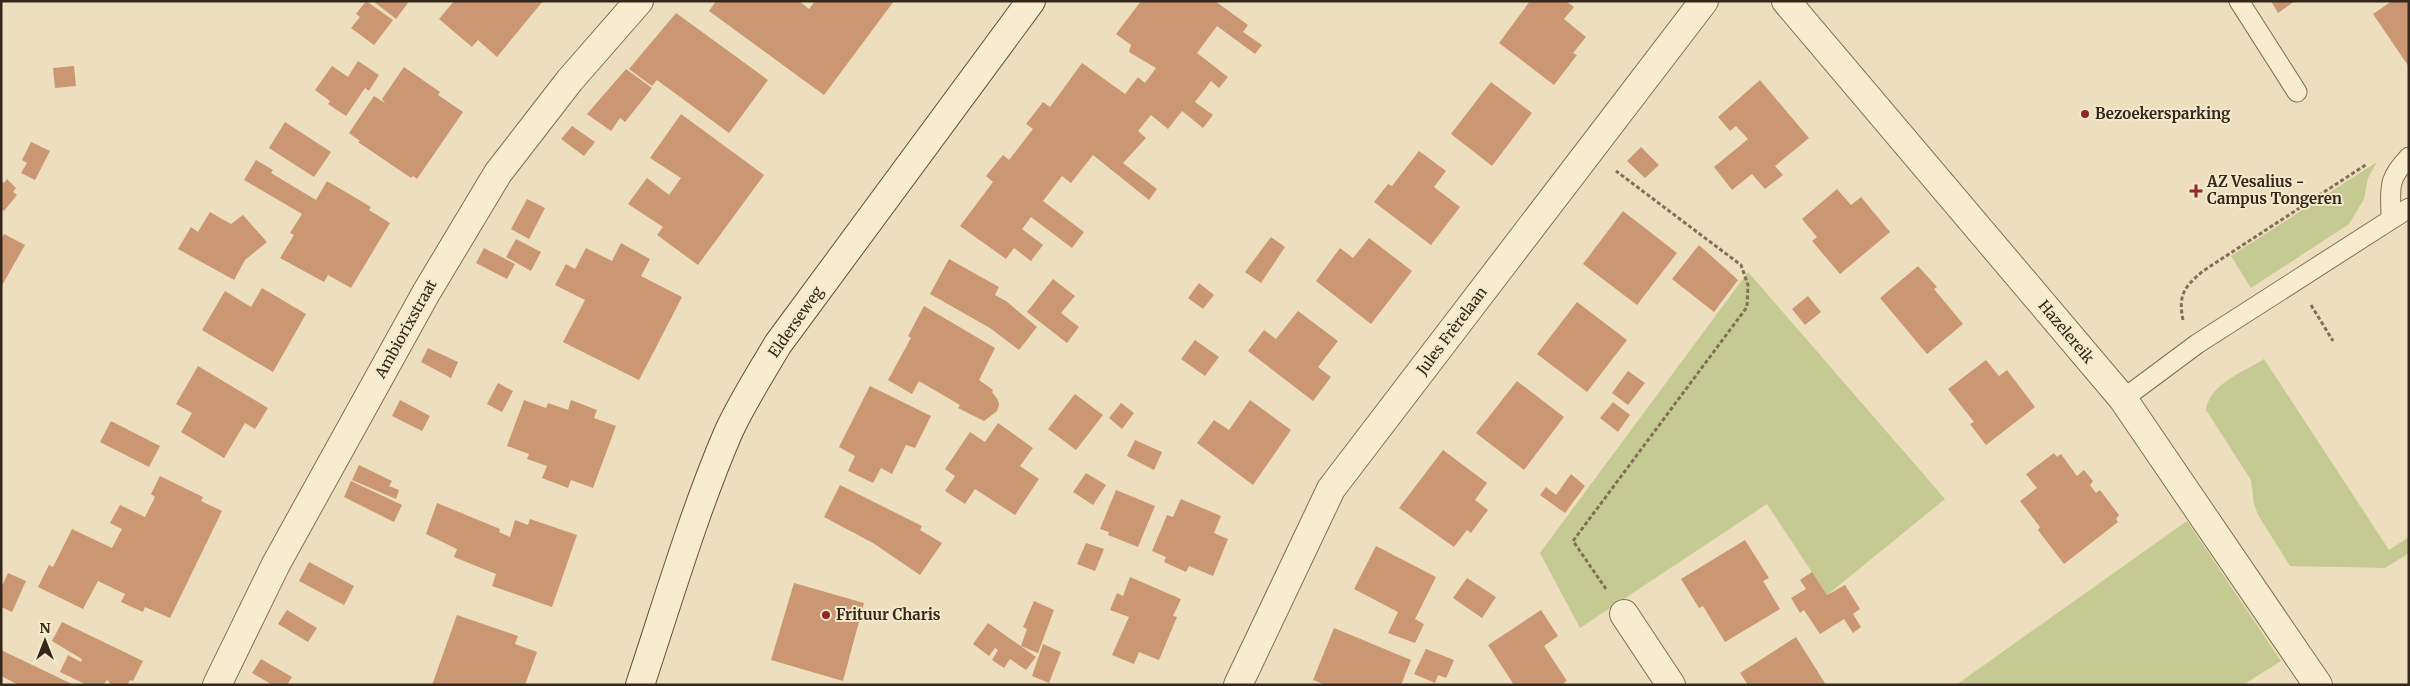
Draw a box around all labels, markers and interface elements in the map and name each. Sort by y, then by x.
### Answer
place label: Bezoekersparking [2095,104,2231,123]
marker: Bezoekersparking [2079,108,2091,120]
place label: AZ Vesalius - Campus Tongeren [2206,172,2342,208]
marker: AZ Vesalius - Campus Tongeren [2189,184,2203,198]
street label: Ambiorixstraat [370,276,441,382]
street label: Elderseweg [764,282,827,361]
street label: Jules Frèrelaan [1412,283,1491,379]
street label: Hazelereik [2034,296,2099,368]
place label: Frituur Charis [836,605,941,624]
marker: Frituur Charis [820,609,832,621]
north arrow [20,616,70,666]
text: N [39,619,51,637]

